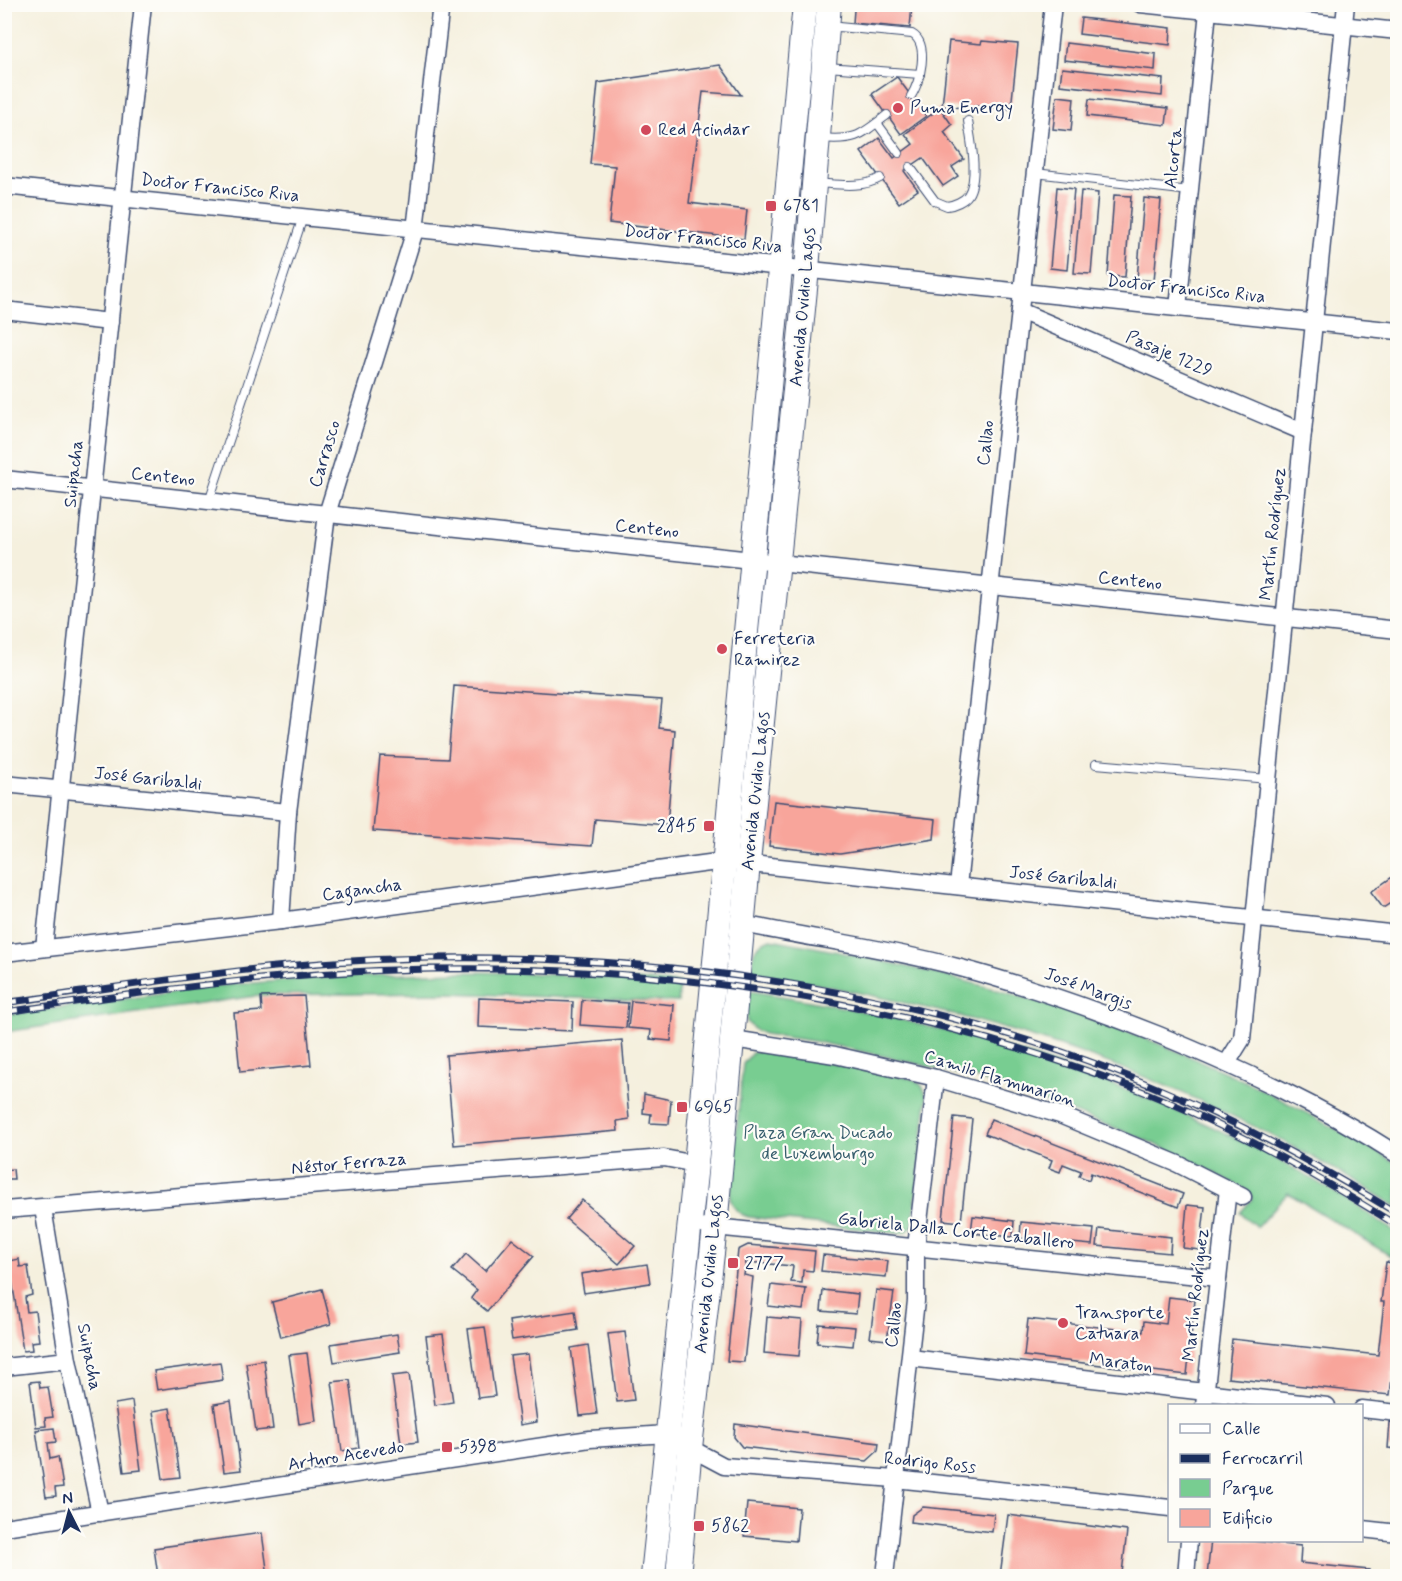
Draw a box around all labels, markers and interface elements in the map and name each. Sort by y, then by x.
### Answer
place label: Puma Energy [910,96,1013,121]
marker: Puma Energy [891,101,905,115]
place label: Red Acindar [658,118,750,142]
marker: Red Acindar [639,123,653,137]
street label: Alcorta [1159,126,1189,190]
street label: Doctor Francisco Riva [140,168,300,208]
place label: 6781 [783,194,819,218]
marker: 6781 [764,199,778,213]
street label: Doctor Francisco Riva [623,219,783,259]
street label: Avenida Ovidio Lagos [784,226,824,388]
street label: Doctor Francisco Riva [1106,269,1266,309]
street label: Pasaje 1229 [1122,325,1216,383]
street label: Carrasco [303,417,347,491]
street label: Callao [972,419,1000,467]
street label: Suipacha [59,439,89,509]
street label: Centeno [130,462,196,492]
street label: Martín Rodríguez [1254,466,1292,602]
street label: Centeno [614,514,680,544]
street label: Centeno [1097,566,1163,596]
place label: Ferreteria Ramirez [734,627,815,672]
marker: Ferreteria Ramirez [715,642,729,656]
street label: Avenida Ovidio Lagos [736,710,778,872]
street label: José Garibaldi [93,761,203,797]
place label: 2845 [657,814,697,838]
marker: 2845 [702,819,716,833]
street label: José Garibaldi [1008,860,1118,896]
street label: Cagancha [321,873,404,909]
street label: José Margis [1040,962,1135,1017]
street label: Camilo Flammarion [921,1044,1079,1114]
place label: 6965 [694,1095,733,1119]
marker: 6965 [675,1100,689,1114]
park label: Plaza Gran Ducado de Luxemburgo [743,1121,893,1166]
street label: Néstor Ferraza [290,1147,408,1181]
street label: Avenida Ovidio Lagos [689,1193,731,1355]
street label: Gabriela Dalla Corte Caballero [837,1207,1075,1255]
street label: Martín Rodríguez [1177,1227,1215,1363]
place label: 2777 [745,1251,784,1275]
marker: 2777 [726,1256,740,1270]
street label: Callao [880,1301,908,1349]
place label: Transporte Catuara [1075,1301,1164,1346]
marker: Transporte Catuara [1056,1316,1070,1330]
street label: Suipacha [71,1321,107,1393]
street label: Maraton [1088,1347,1154,1379]
legend [1168,1404,1363,1542]
text: Calle [1222,1417,1261,1441]
street label: Arturo Acevedo [286,1435,406,1477]
place label: 5398 [459,1435,497,1459]
marker: 5398 [440,1440,454,1454]
street label: Rodrigo Ross [883,1446,977,1480]
text: Ferrocarril [1222,1447,1303,1471]
text: Parque [1222,1477,1274,1501]
north arrow [39,1482,99,1542]
text: N [61,1488,74,1510]
text: Edificio [1222,1507,1273,1531]
place label: 5862 [711,1514,749,1538]
marker: 5862 [692,1519,706,1533]

